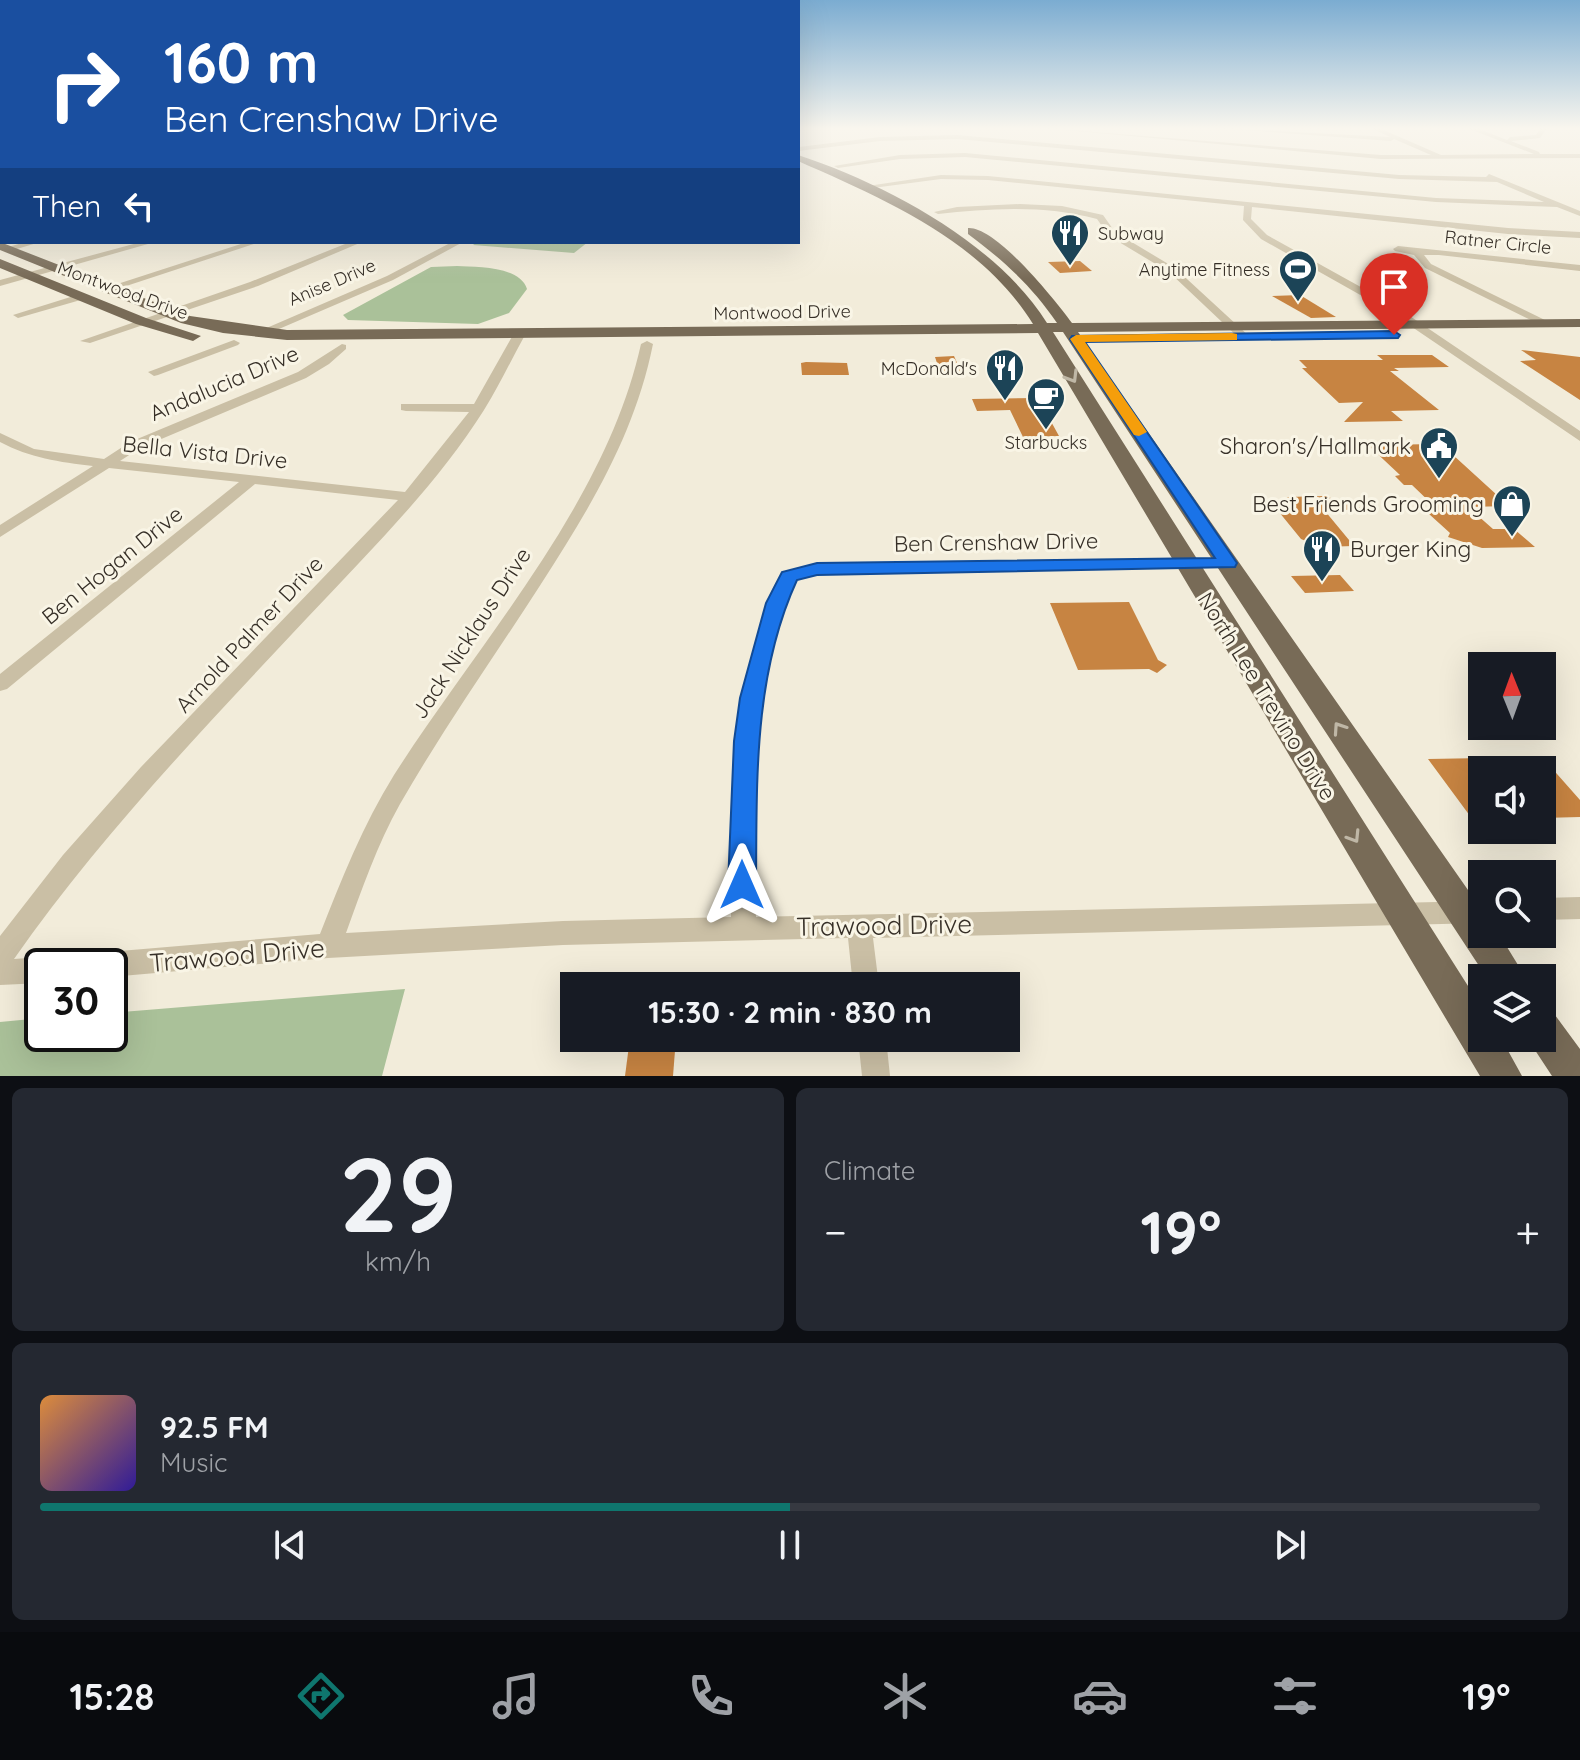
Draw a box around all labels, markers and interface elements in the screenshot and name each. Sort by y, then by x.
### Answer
text: 160 m [164,27,318,97]
icon: right [32,32,136,136]
text: Ben Crenshaw Drive [164,96,499,141]
icon: left [117,184,161,228]
text: Then [32,187,101,225]
restaurant icon: Subway [1049,212,1091,267]
place label: Subway [1098,222,1164,245]
street label: Ratner Circle [1444,225,1552,259]
sports icon: Anytime Fitness [1277,248,1319,303]
street label: Anise Drive [285,253,379,311]
pin [1360,253,1428,335]
street label: Montwood Drive [54,256,192,324]
place label: Anytime Fitness [1139,258,1270,281]
icon: arrive [1372,265,1416,309]
street label: Montwood Drive [713,299,851,325]
street label: Andalucia Drive [145,339,303,427]
restaurant icon: McDonald's [984,347,1026,402]
place label: McDonald's [881,357,977,380]
one-way arrow [1062,368,1078,383]
cafe icon: Starbucks [1025,376,1067,431]
public building icon: Sharon's/Hallmark [1418,425,1460,480]
street label: Bella Vista Drive [121,429,289,475]
place label: Starbucks [1005,431,1087,454]
place label: Sharon's/Hallmark [1220,432,1411,460]
shop icon: Best Friends Grooming [1491,483,1533,538]
place label: Best Friends Grooming [1252,490,1484,518]
street label: Ben Hogan Drive [36,500,188,630]
street label: Ben Crenshaw Drive [894,526,1098,558]
restaurant icon: Burger King [1301,528,1343,583]
place label: Burger King [1350,535,1471,563]
street label: Jack Nicklaus Drive [405,542,537,724]
street label: Arnold Palmer Drive [169,550,329,718]
street label: North Lee Trevino Drive [1192,587,1342,805]
north arrow [1468,652,1556,740]
map controls [1468,652,1556,1052]
one-way arrow [1334,722,1349,736]
button: sound [1468,756,1556,844]
one-way arrow [1344,828,1360,843]
position arrow [700,843,784,927]
button: search [1468,860,1556,948]
street label: Trawood Drive [796,907,972,943]
street label: Trawood Drive [148,931,326,979]
speed limit sign: 30 [24,948,128,1052]
button: layers [1468,964,1556,1052]
text: 15:30 · 2 min · 830 m [648,993,932,1031]
text: 29 [339,1128,457,1258]
text: Climate [824,1154,915,1187]
text: 19° [1141,1194,1222,1269]
text: − [824,1204,847,1259]
text: + [1515,1204,1540,1259]
text: km/h [365,1245,431,1278]
text: 92.5 FM [160,1408,269,1446]
text: Music [160,1446,228,1479]
icon: previous [268,1523,312,1567]
icon: pause [768,1523,812,1567]
icon: next [1268,1523,1312,1567]
icon: directions [293,1668,349,1724]
icon: music [488,1668,544,1724]
icon: phone [683,1668,739,1724]
icon: climate [877,1668,933,1724]
icon: car [1072,1668,1128,1724]
icon: filters [1267,1668,1323,1724]
text: 15:28 [69,1674,154,1719]
text: 19° [1462,1674,1510,1719]

